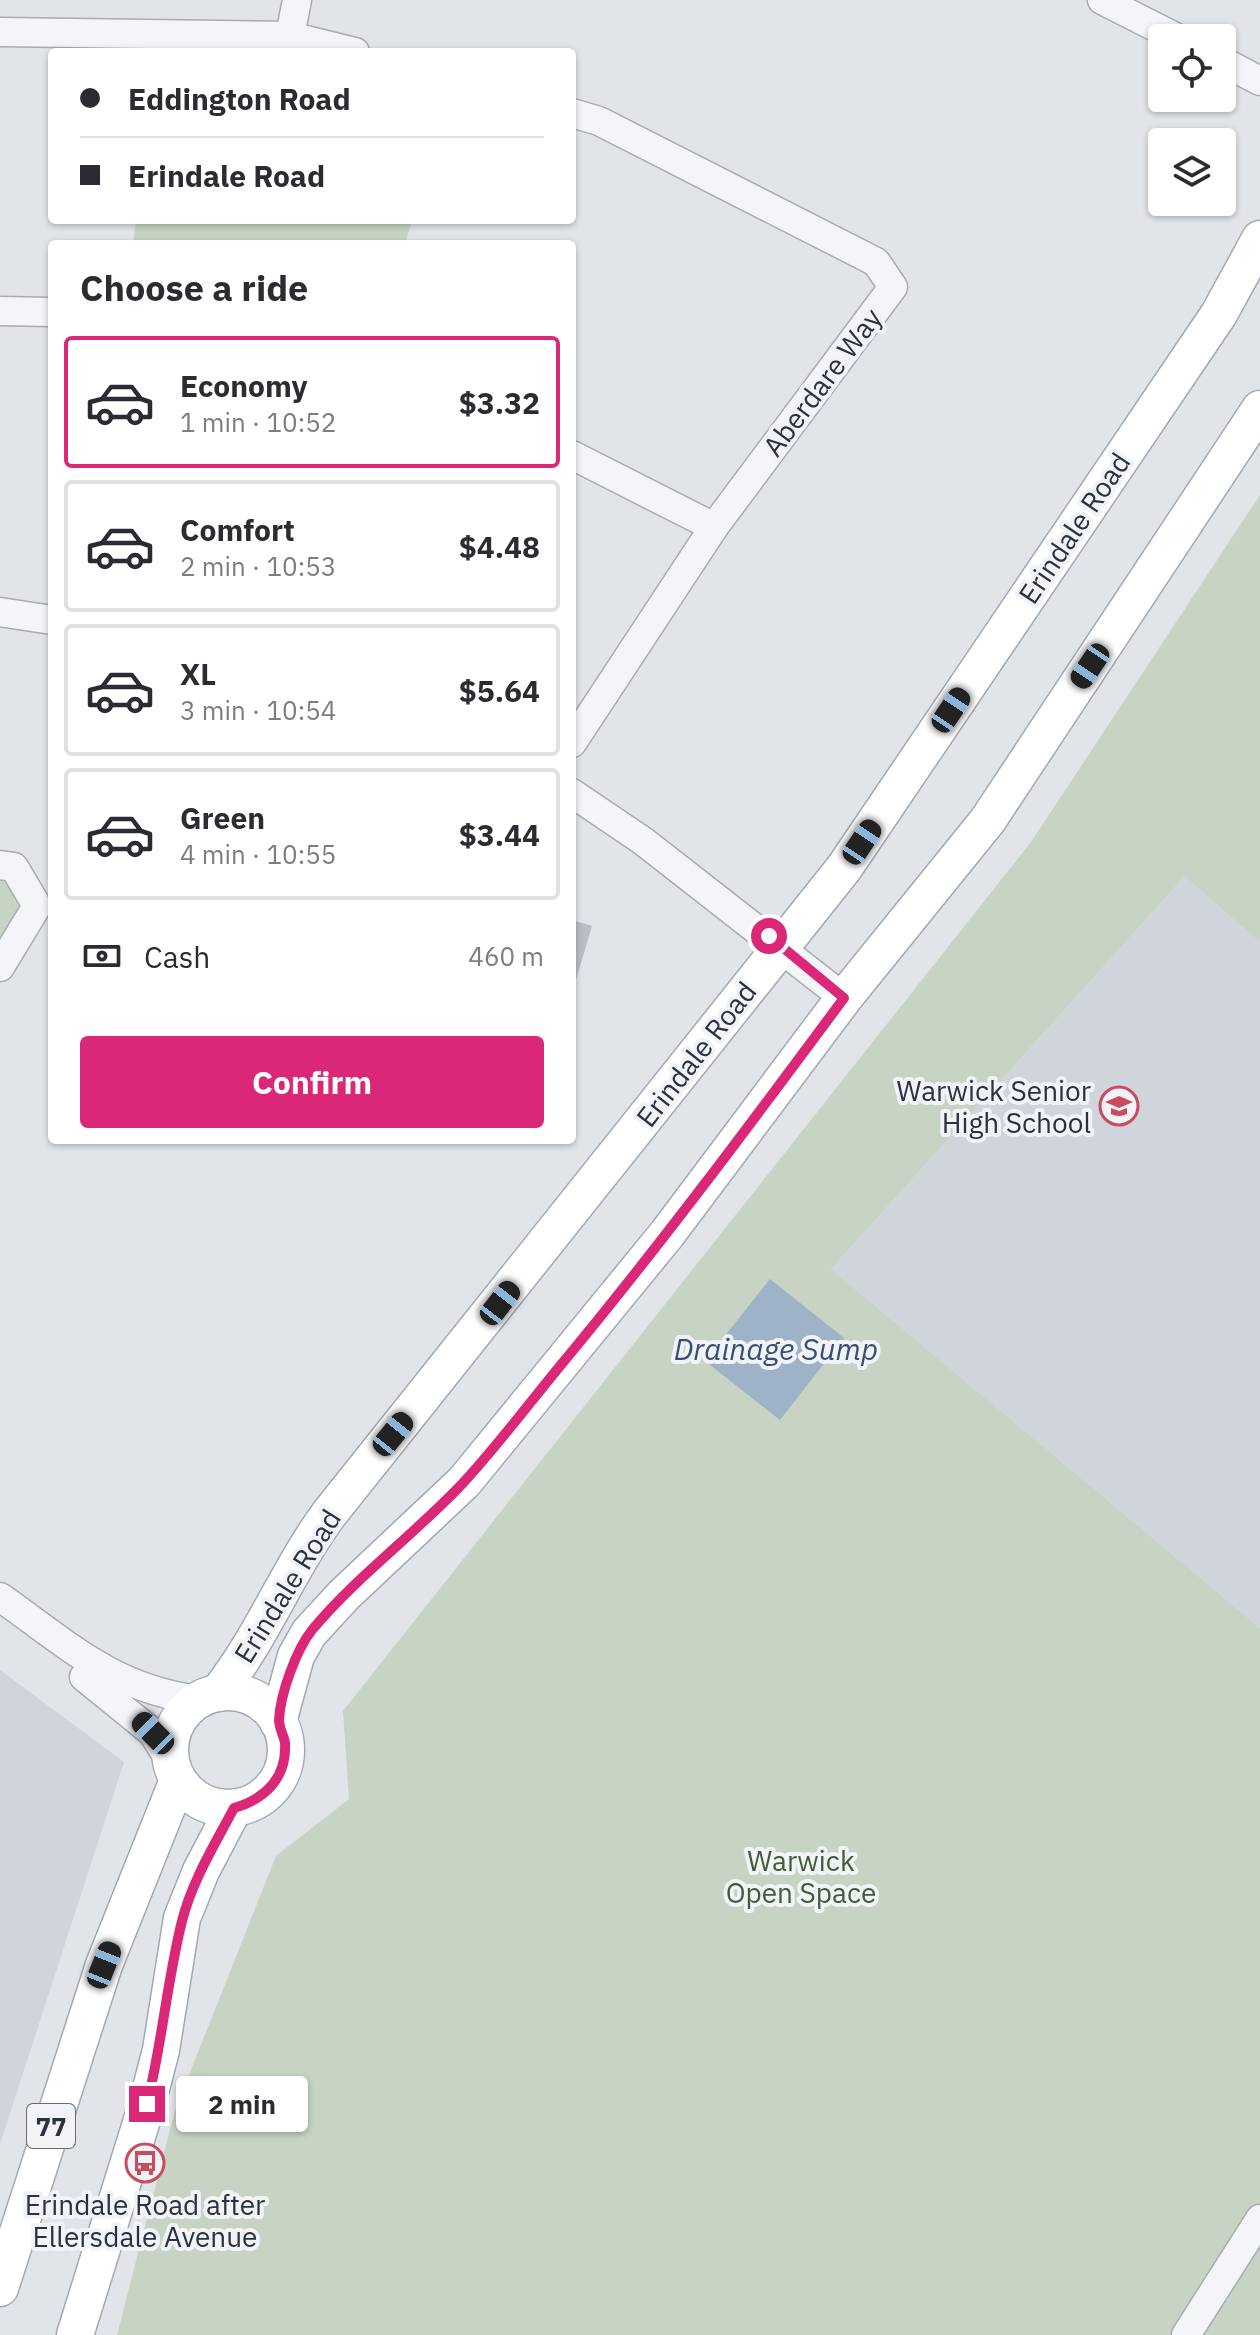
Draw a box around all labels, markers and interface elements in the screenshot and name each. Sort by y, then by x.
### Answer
map controls [1148,24,1236,216]
button: locate [1148,24,1236,112]
text: Eddington Road [128,79,351,118]
button: layers [1148,128,1236,216]
text: Erindale Road [128,156,325,195]
text: Choose a ride [80,264,308,311]
street label: Aberdare Way [754,300,890,464]
icon: car [84,366,156,438]
text: Economy [180,366,308,405]
text: $3.32 [459,383,540,422]
text: 1 min · 10:52 [180,405,336,439]
street label: Erindale Road [1010,445,1138,611]
icon: car [84,510,156,582]
text: Comfort [180,510,295,549]
text: $4.48 [459,527,540,566]
text: 2 min · 10:53 [180,549,336,583]
car [1067,639,1113,693]
icon: car [84,654,156,726]
text: XL [180,654,216,693]
text: $5.64 [459,671,540,710]
car [928,683,974,737]
text: 3 min · 10:54 [180,693,336,727]
icon: car [84,798,156,870]
text: Green [180,798,265,837]
text: $3.44 [459,815,540,854]
car [839,815,885,869]
text: 4 min · 10:55 [180,837,336,871]
route start [751,918,787,954]
icon: cash [80,934,124,978]
text: Cash [144,937,210,976]
text: 460 m [468,939,544,973]
street label: Erindale Road [628,974,764,1134]
button: Confirm [80,1036,544,1128]
place label: Warwick Senior High School [897,1072,1091,1141]
school or university icon: Warwick Senior High School [1098,1085,1140,1127]
car [476,1277,524,1329]
water label: Drainage Sump [674,1329,878,1368]
car [369,1408,417,1460]
street label: Erindale Road [225,1502,349,1670]
car [128,1708,178,1758]
park label: Warwick Open Space [726,1842,876,1911]
car [84,1938,124,1992]
callout: 2 min [175,2076,307,2132]
route end [129,2086,165,2122]
text: 2 min [208,2087,276,2121]
road number: 77 [27,2104,75,2148]
bus stop icon: Erindale Road after Ellersdale Avenue [124,2142,166,2184]
place label: Erindale Road after Ellersdale Avenue [25,2186,265,2255]

